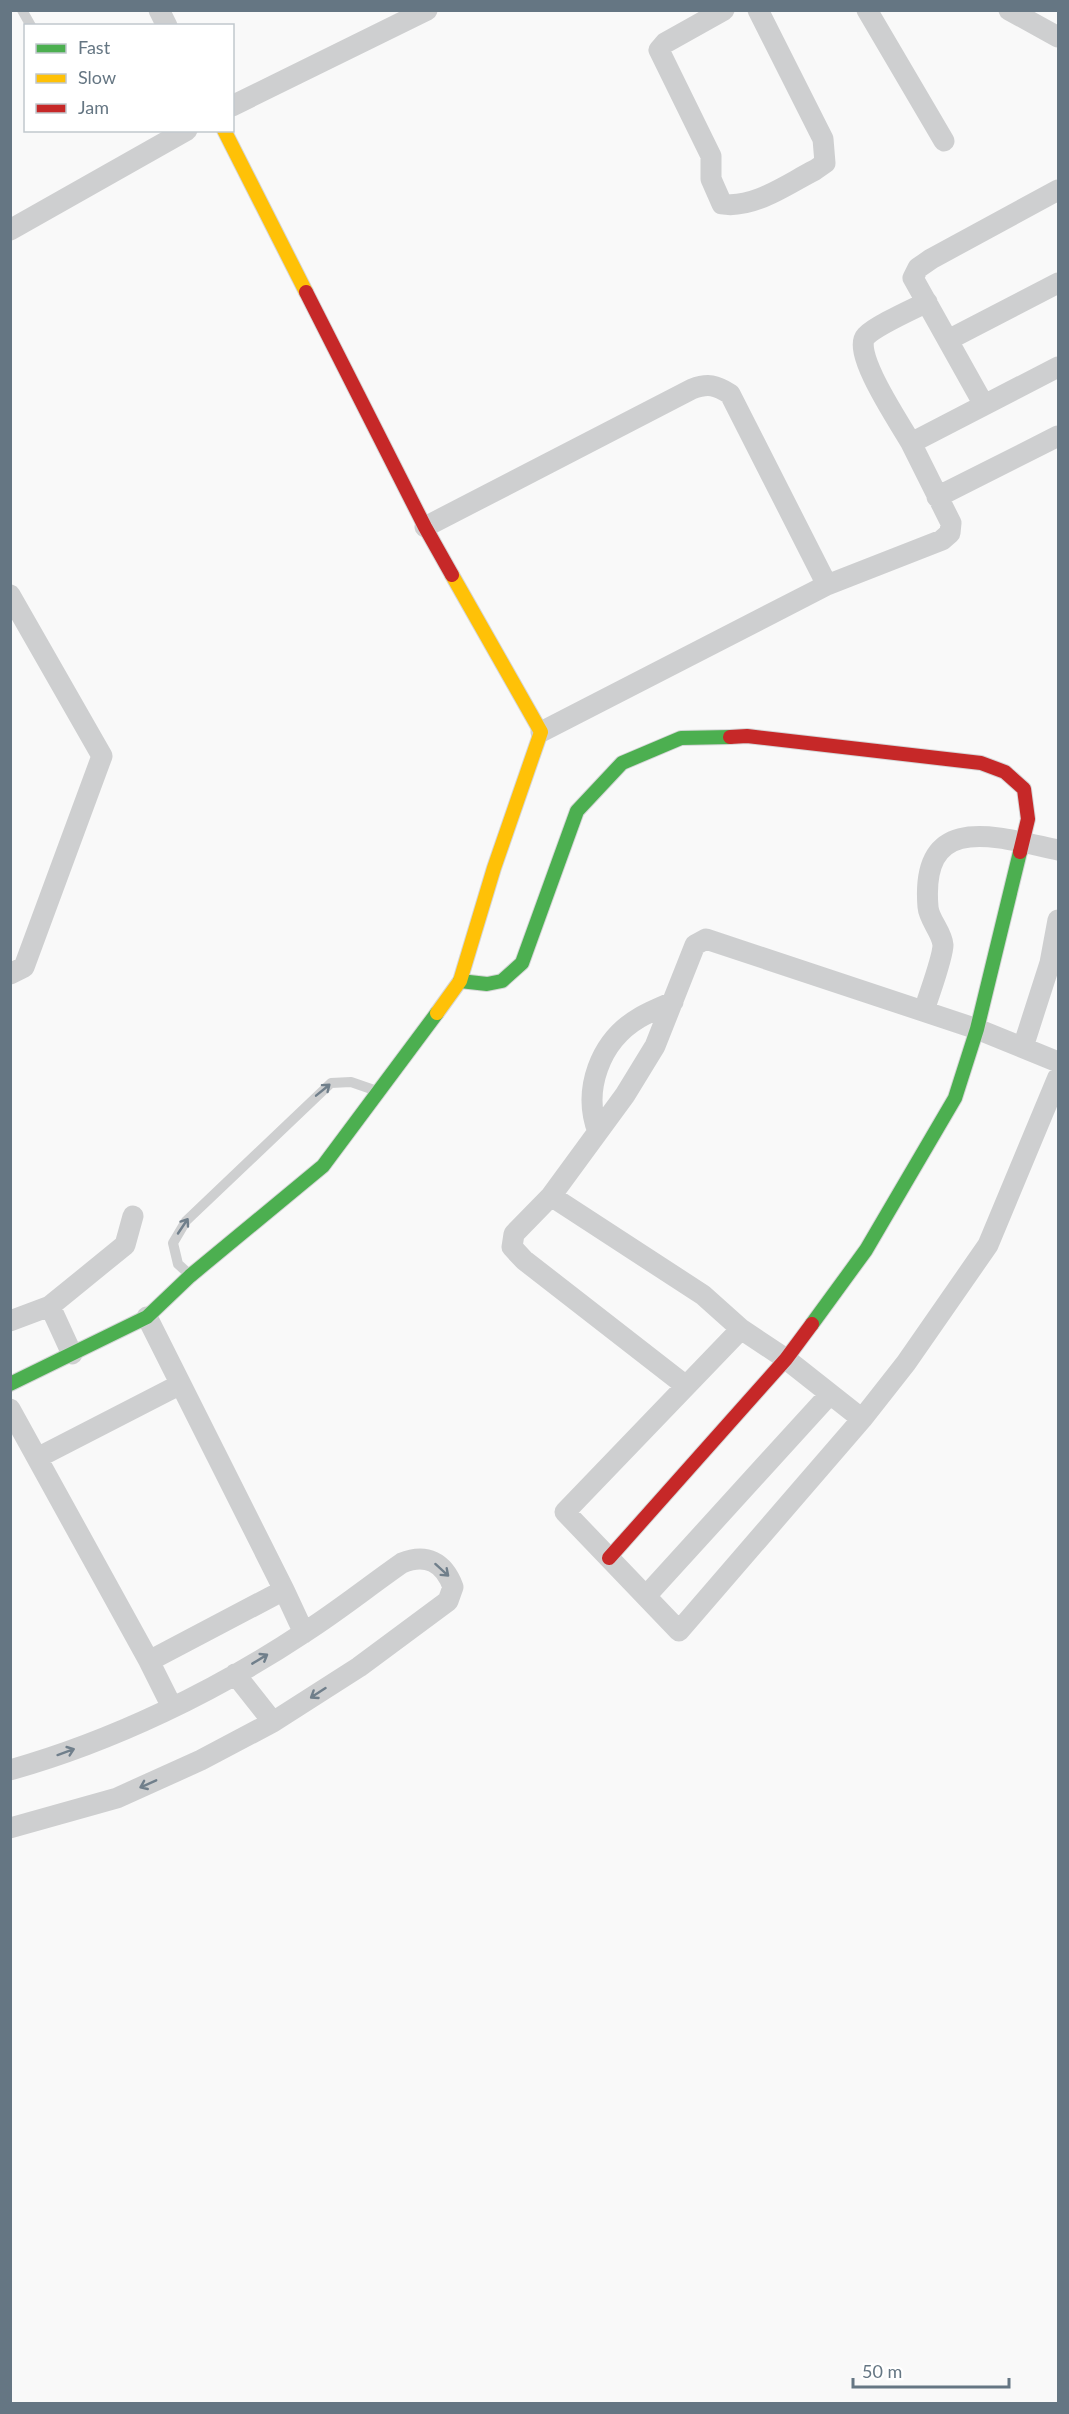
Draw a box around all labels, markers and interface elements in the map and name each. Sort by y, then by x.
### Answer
legend [24,24,234,132]
text: Fast [78,36,111,58]
text: Slow [78,66,116,88]
text: Jam [78,96,109,118]
one-way arrow [315,1084,331,1097]
one-way arrow [177,1218,189,1235]
one-way arrow [434,1563,449,1577]
one-way arrow [251,1652,268,1664]
one-way arrow [311,1687,327,1699]
one-way arrow [56,1745,75,1756]
one-way arrow [139,1779,157,1790]
scale bar [853,2351,1009,2389]
text: 50 m [862,2360,902,2382]

